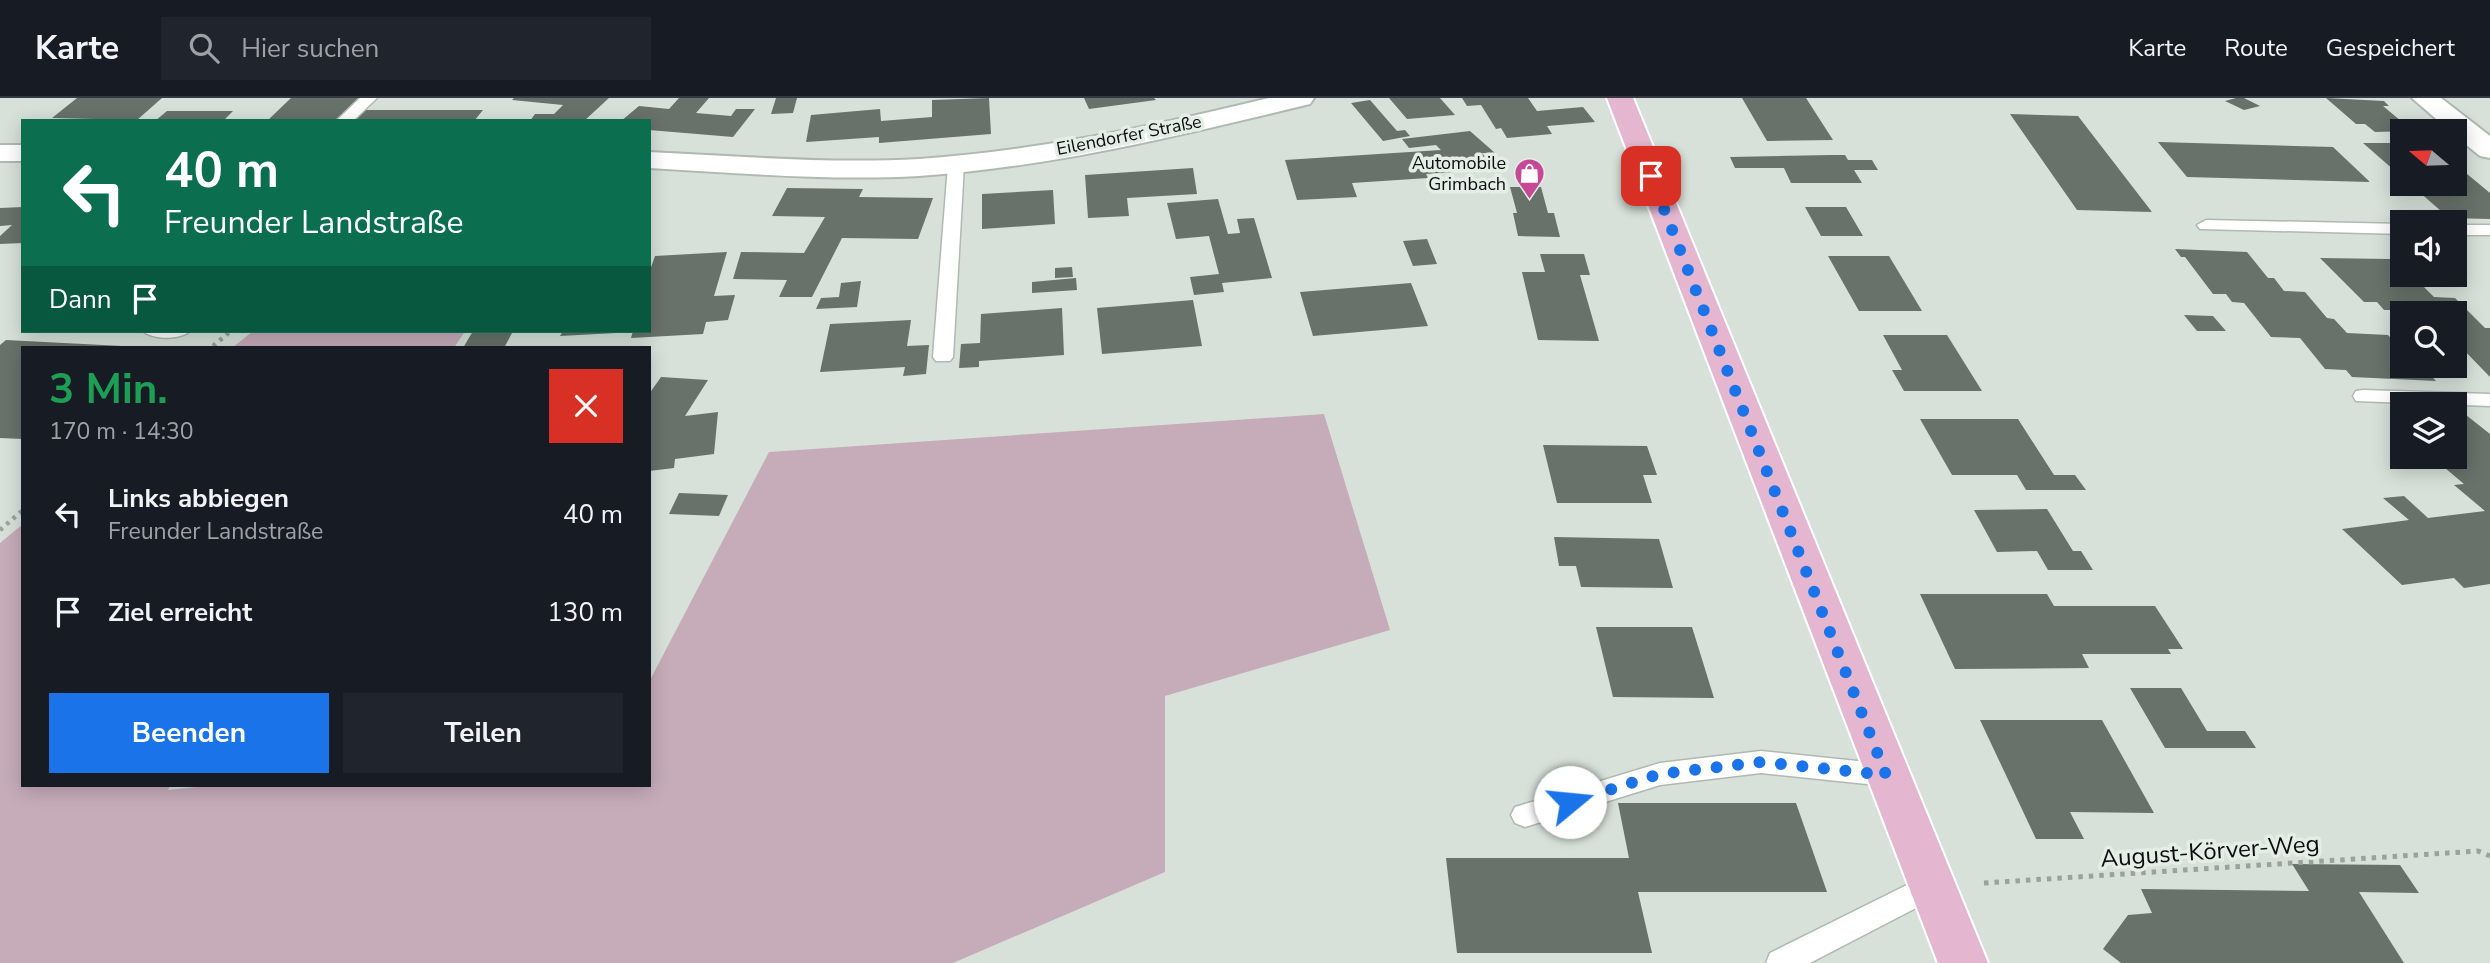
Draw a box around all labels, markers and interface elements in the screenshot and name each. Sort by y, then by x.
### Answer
search box [161,17,651,80]
text: Karte [35,26,119,71]
icon: search [185,29,223,67]
text: Hier suchen [241,31,379,66]
text: Karte [2128,32,2186,64]
text: Route [2224,32,2288,64]
text: Gespeichert [2326,32,2455,64]
street label: Eilendorfer Straße [1054,109,1204,161]
north arrow [2390,119,2468,196]
map controls [2390,119,2467,469]
text: 40 m [164,137,279,204]
pin [1621,146,1681,206]
icon: left [49,147,140,238]
place label: Automobile Grimbach [1412,151,1506,196]
shop icon: Automobile Grimbach [1512,156,1546,200]
icon: arrive [1632,157,1670,195]
text: Freunder Landstraße [164,201,464,244]
button: sound [2390,210,2467,287]
icon: arrive [126,280,164,318]
text: Dann [49,282,112,317]
button: search [2390,301,2467,378]
text: 3 Min. [49,361,168,418]
button: close [549,369,623,443]
button: layers [2390,392,2467,469]
text: 170 m · 14:30 [49,416,194,447]
text: Links abbiegen [108,481,289,516]
icon: left [49,495,87,533]
text: 40 m [563,497,623,532]
text: Freunder Landstraße [108,516,323,547]
icon: arrive [49,593,87,631]
text: Ziel erreicht [108,595,252,630]
text: 130 m [547,595,623,630]
button: Beenden [49,693,329,773]
button: Teilen [343,693,623,773]
position arrow [1533,765,1607,839]
street label: August-Körver-Weg [2099,827,2321,875]

